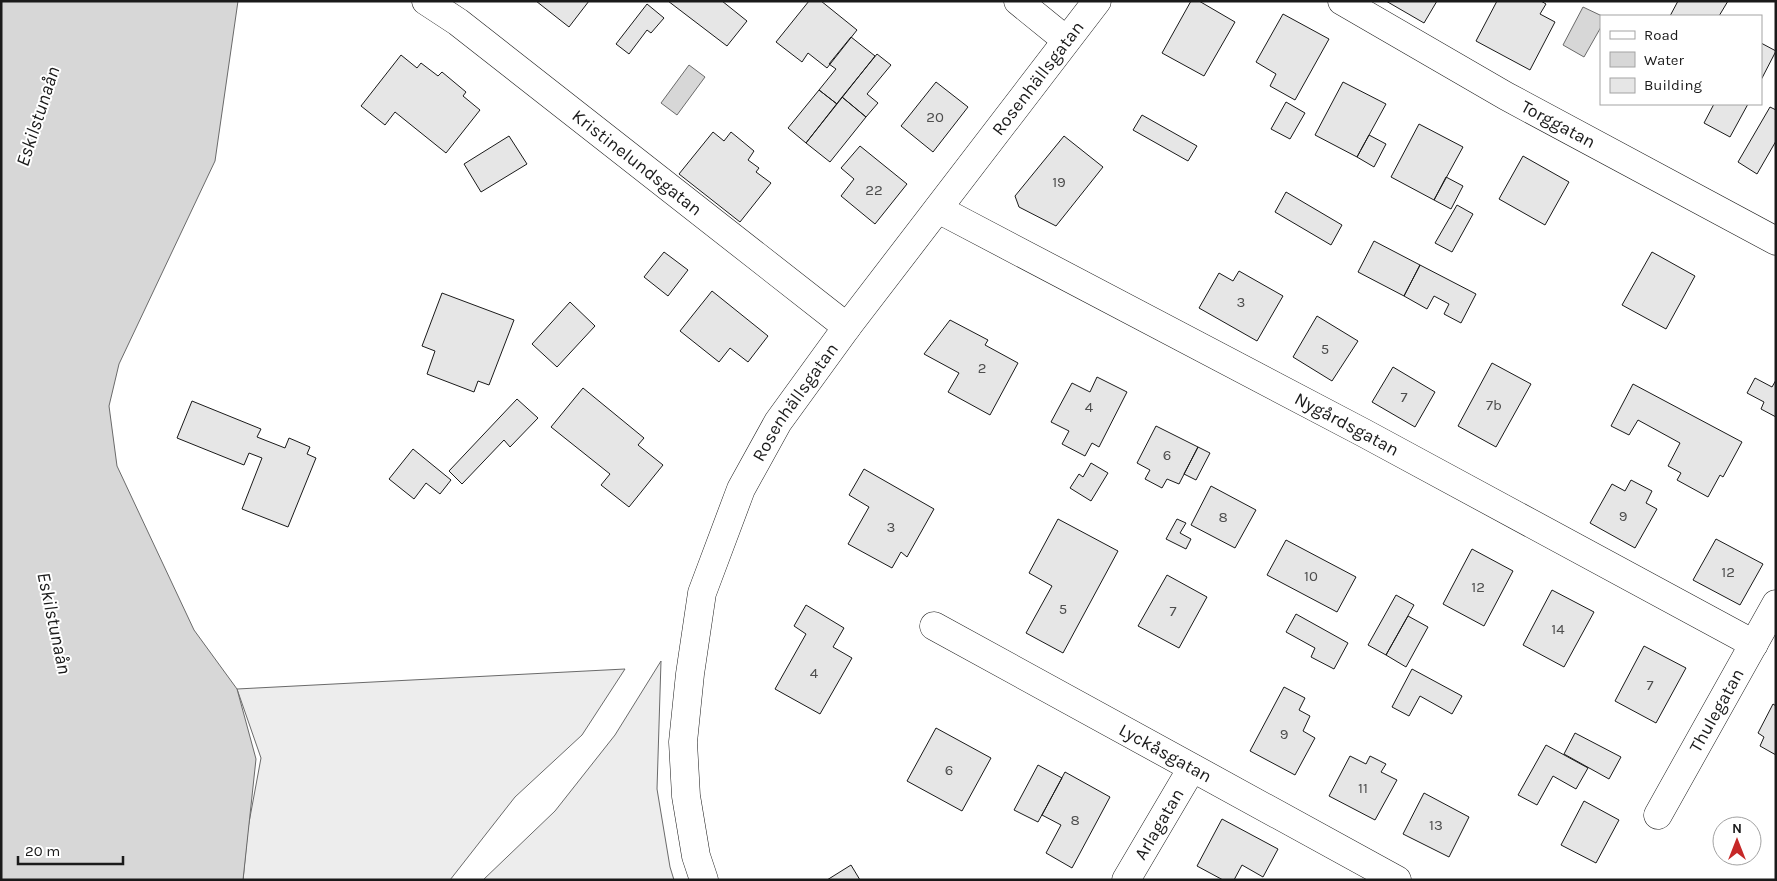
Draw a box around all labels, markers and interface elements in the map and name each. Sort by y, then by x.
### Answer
legend [1600,15,1762,105]
street label: Rosenhällsgatan [987,17,1089,140]
text: Road [1644,26,1679,44]
text: Water [1644,51,1685,69]
water label: Eskilstunaån [11,64,64,169]
text: Building [1644,76,1702,94]
street label: Torggatan [1517,95,1600,153]
street label: Kristinelundsgatan [568,105,707,220]
house number: 20 [926,108,944,126]
house number: 19 [1052,173,1066,191]
house number: 22 [865,181,883,199]
house number: 3 [1237,293,1245,311]
street label: Rosenhällsgatan [747,339,843,465]
house number: 5 [1321,340,1329,358]
house number: 2 [978,359,986,377]
street label: Nygårdsgatan [1291,388,1403,461]
house number: 7 [1400,388,1408,406]
house number: 7b [1486,396,1502,414]
house number: 4 [1085,398,1094,416]
house number: 6 [1163,446,1171,464]
house number: 9 [1619,507,1627,525]
house number: 8 [1218,508,1228,526]
house number: 3 [887,518,895,536]
house number: 12 [1721,563,1735,581]
house number: 10 [1304,567,1318,585]
water label: Eskilstunaån [32,570,76,676]
house number: 12 [1471,578,1485,596]
house number: 5 [1059,600,1067,618]
house number: 7 [1169,602,1177,620]
house number: 14 [1551,620,1565,638]
house number: 4 [810,664,819,682]
street label: Thulegatan [1684,664,1749,756]
house number: 7 [1646,676,1654,694]
street label: Lyckåsgatan [1115,719,1216,787]
house number: 9 [1280,725,1288,743]
house number: 6 [945,761,953,779]
house number: 11 [1358,779,1368,797]
street label: Arlagatan [1129,784,1189,864]
house number: 8 [1070,811,1080,829]
house number: 13 [1429,816,1443,834]
north arrow [1712,816,1762,866]
text: N [1732,820,1742,837]
scale bar [18,834,122,866]
text: 20 m [25,842,60,860]

